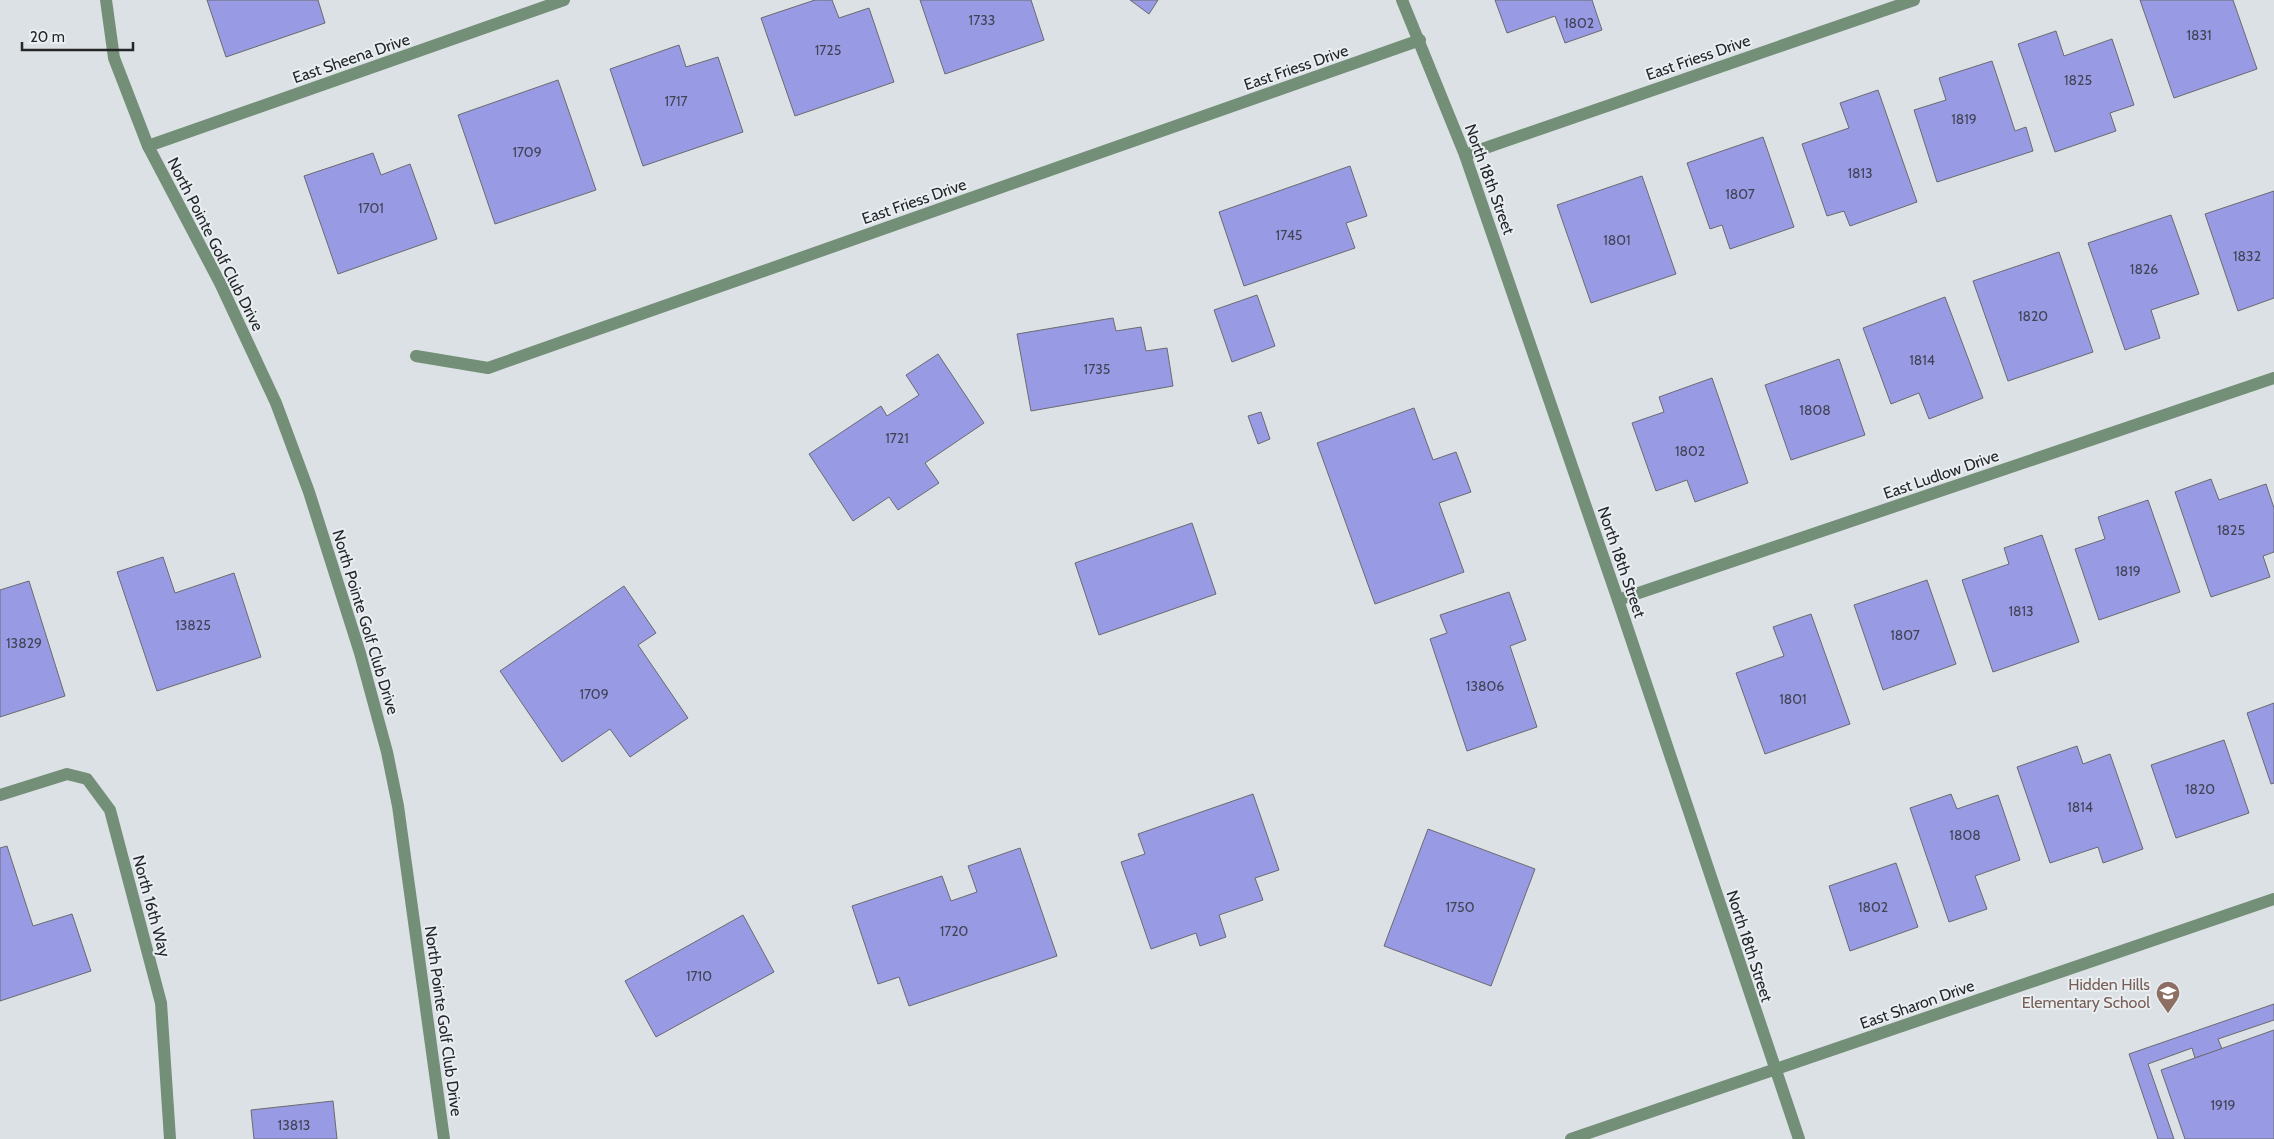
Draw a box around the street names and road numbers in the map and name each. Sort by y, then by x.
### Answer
street label: East Sheena Drive [290,30,412,87]
street label: East Friess Drive [1643,31,1753,84]
street label: East Friess Drive [1241,41,1351,94]
street label: North 18th Street [1461,121,1519,238]
street label: North Pointe Golf Club Drive [163,154,268,334]
street label: East Friess Drive [859,175,969,228]
street label: East Ludlow Drive [1881,446,2001,503]
street label: North 18th Street [1594,504,1650,621]
street label: North Pointe Golf Club Drive [328,527,403,717]
street label: North 16th Way [129,853,174,959]
street label: North 18th Street [1723,888,1777,1005]
street label: North Pointe Golf Club Drive [421,925,466,1118]
street label: East Sharon Drive [1857,976,1977,1033]

